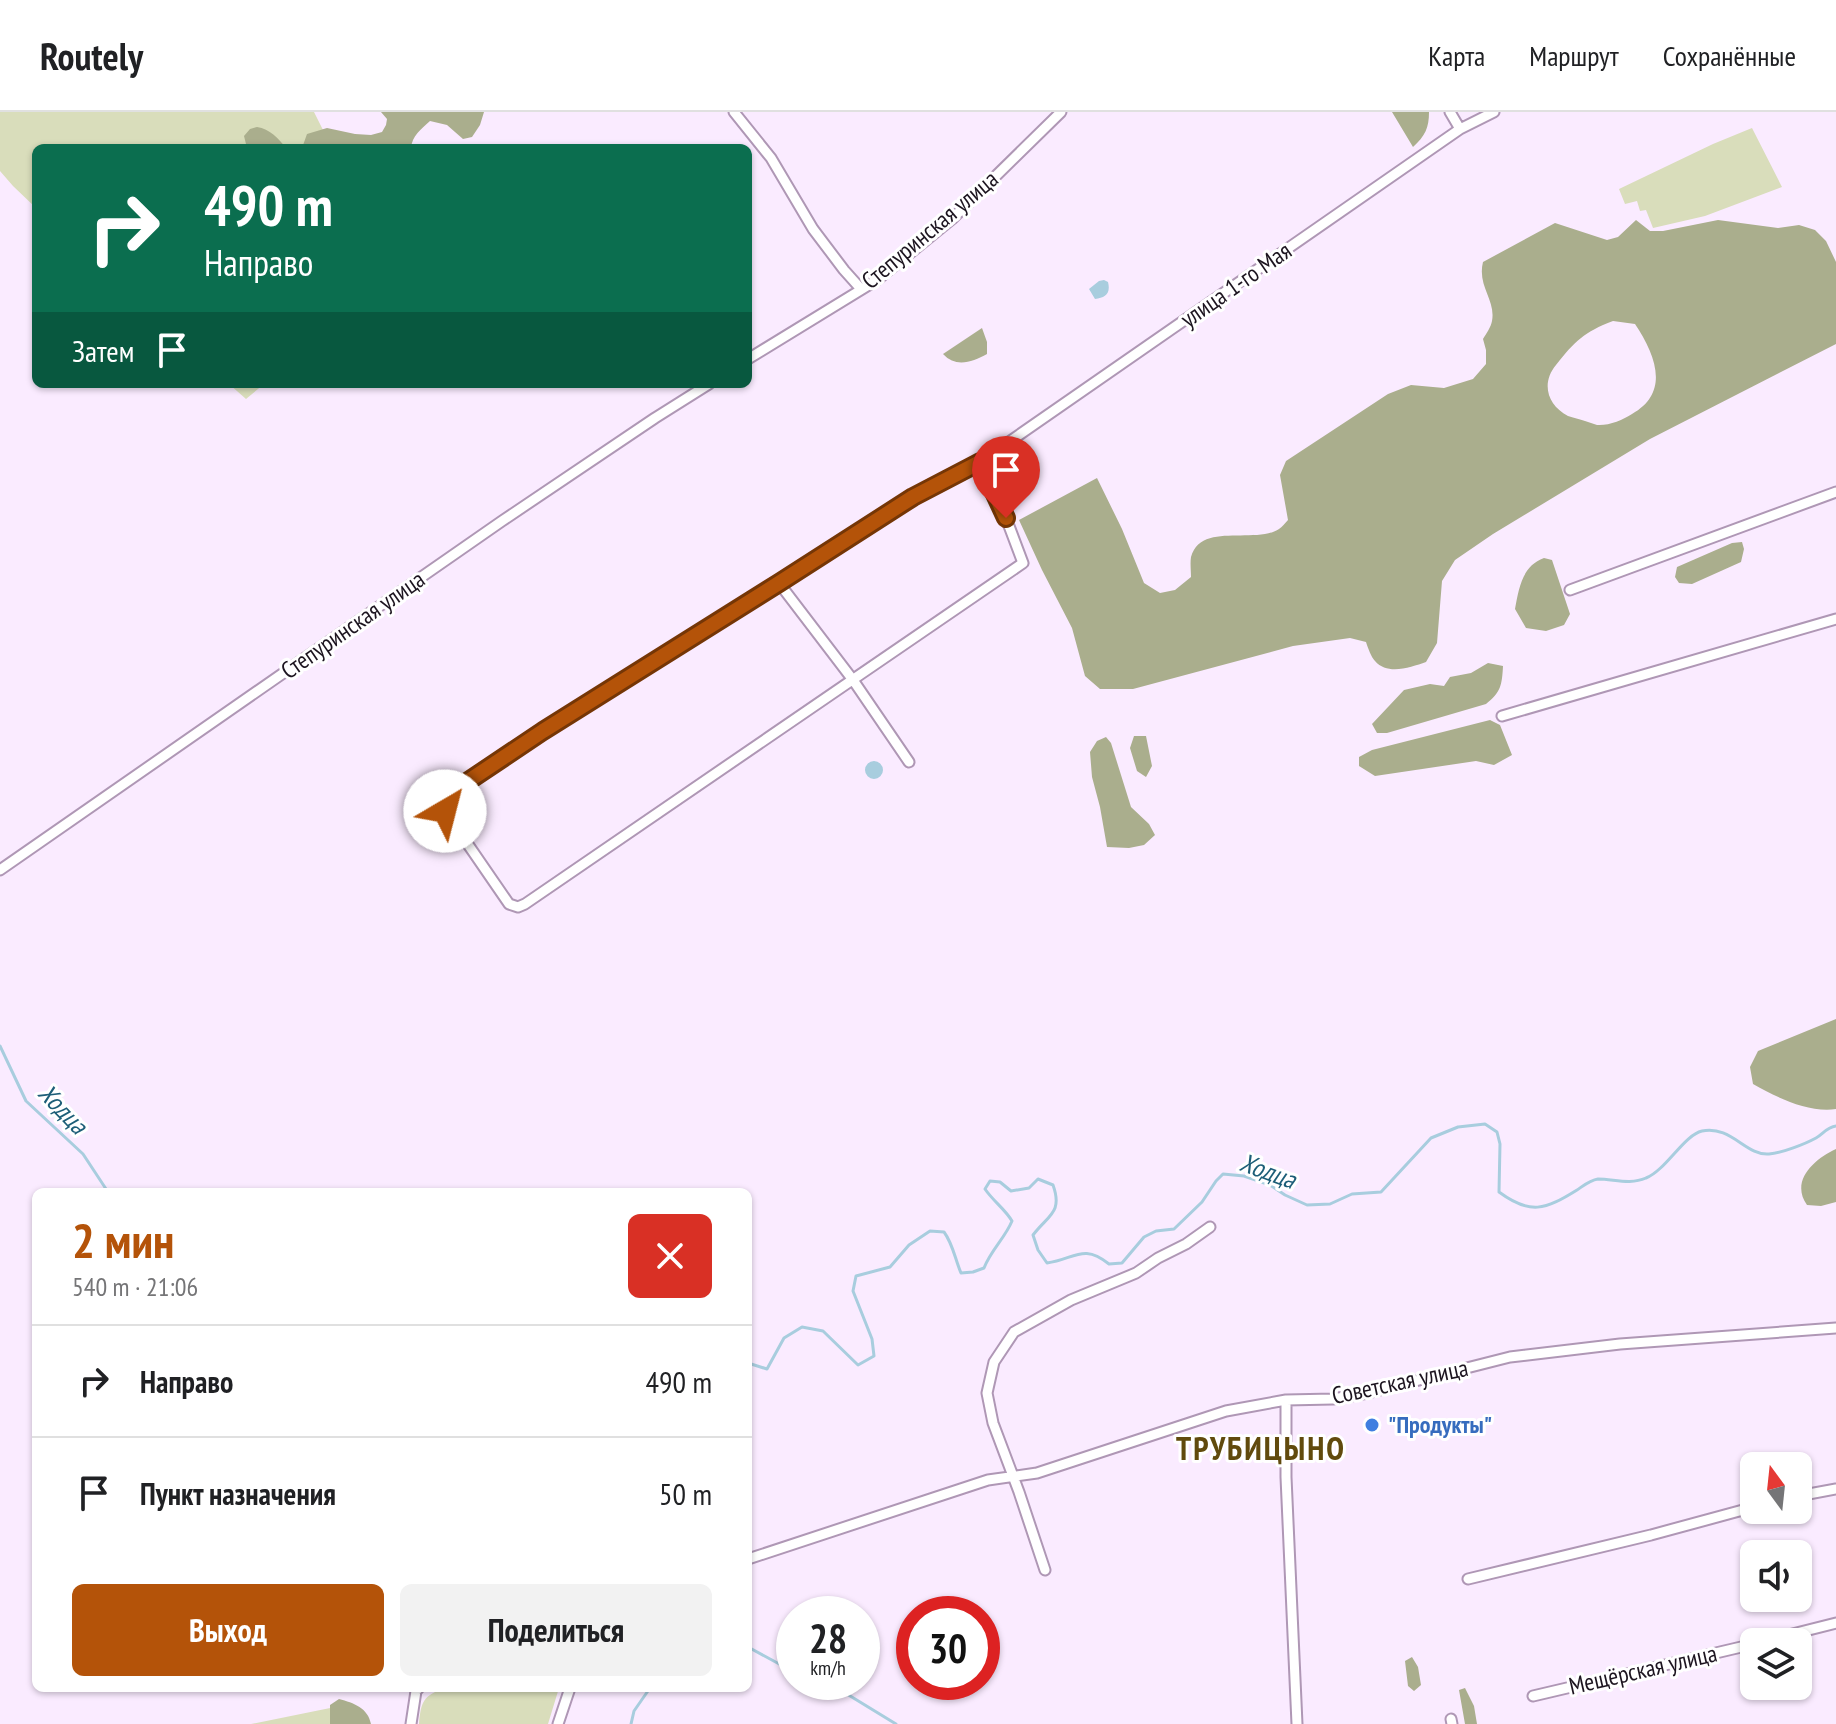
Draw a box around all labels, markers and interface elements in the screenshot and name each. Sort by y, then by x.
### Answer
text: Routely [40,31,143,80]
text: Карта [1428,37,1485,74]
text: Маршрут [1529,37,1619,74]
text: Сохранённые [1663,37,1796,74]
street label: Степуринская улица [855,164,1004,296]
text: 490 m [204,169,333,241]
icon: right [72,176,176,280]
street label: улица 1-го Мая [1174,235,1297,334]
text: Направо [204,239,313,286]
icon: arrive [150,328,194,372]
text: Затем [72,331,134,370]
pin [972,436,1040,518]
icon: arrive [984,448,1028,492]
street label: Степуринская улица [275,564,431,686]
position arrow [403,769,487,853]
water label: Ходца [32,1077,96,1142]
water label: Ходца [1236,1145,1302,1196]
text: 2 мин [72,1209,174,1271]
button: close [628,1214,712,1298]
text: 540 m · 21:06 [72,1270,198,1303]
street label: Советская улица [1329,1352,1471,1411]
icon: right [72,1359,116,1403]
text: Направо [140,1362,233,1401]
text: 490 m [646,1362,712,1401]
place label: "Продукты" [1388,1409,1492,1440]
marker: "Продукты" [1363,1416,1381,1434]
district label: ТРУБИЦЫНО [1176,1427,1346,1469]
north arrow [1740,1452,1812,1524]
map controls [1740,1452,1812,1700]
icon: arrive [72,1471,116,1515]
text: Пункт назначения [140,1474,336,1513]
text: 50 m [659,1474,712,1513]
button: sound [1740,1540,1812,1612]
button: Выход [72,1584,384,1676]
button: Поделиться [400,1584,712,1676]
speed limit sign: 30 [896,1596,1000,1700]
text: 28 [809,1612,847,1664]
button: layers [1740,1628,1812,1700]
street label: Мещёрская улица [1566,1637,1720,1702]
text: km/h [810,1655,846,1681]

